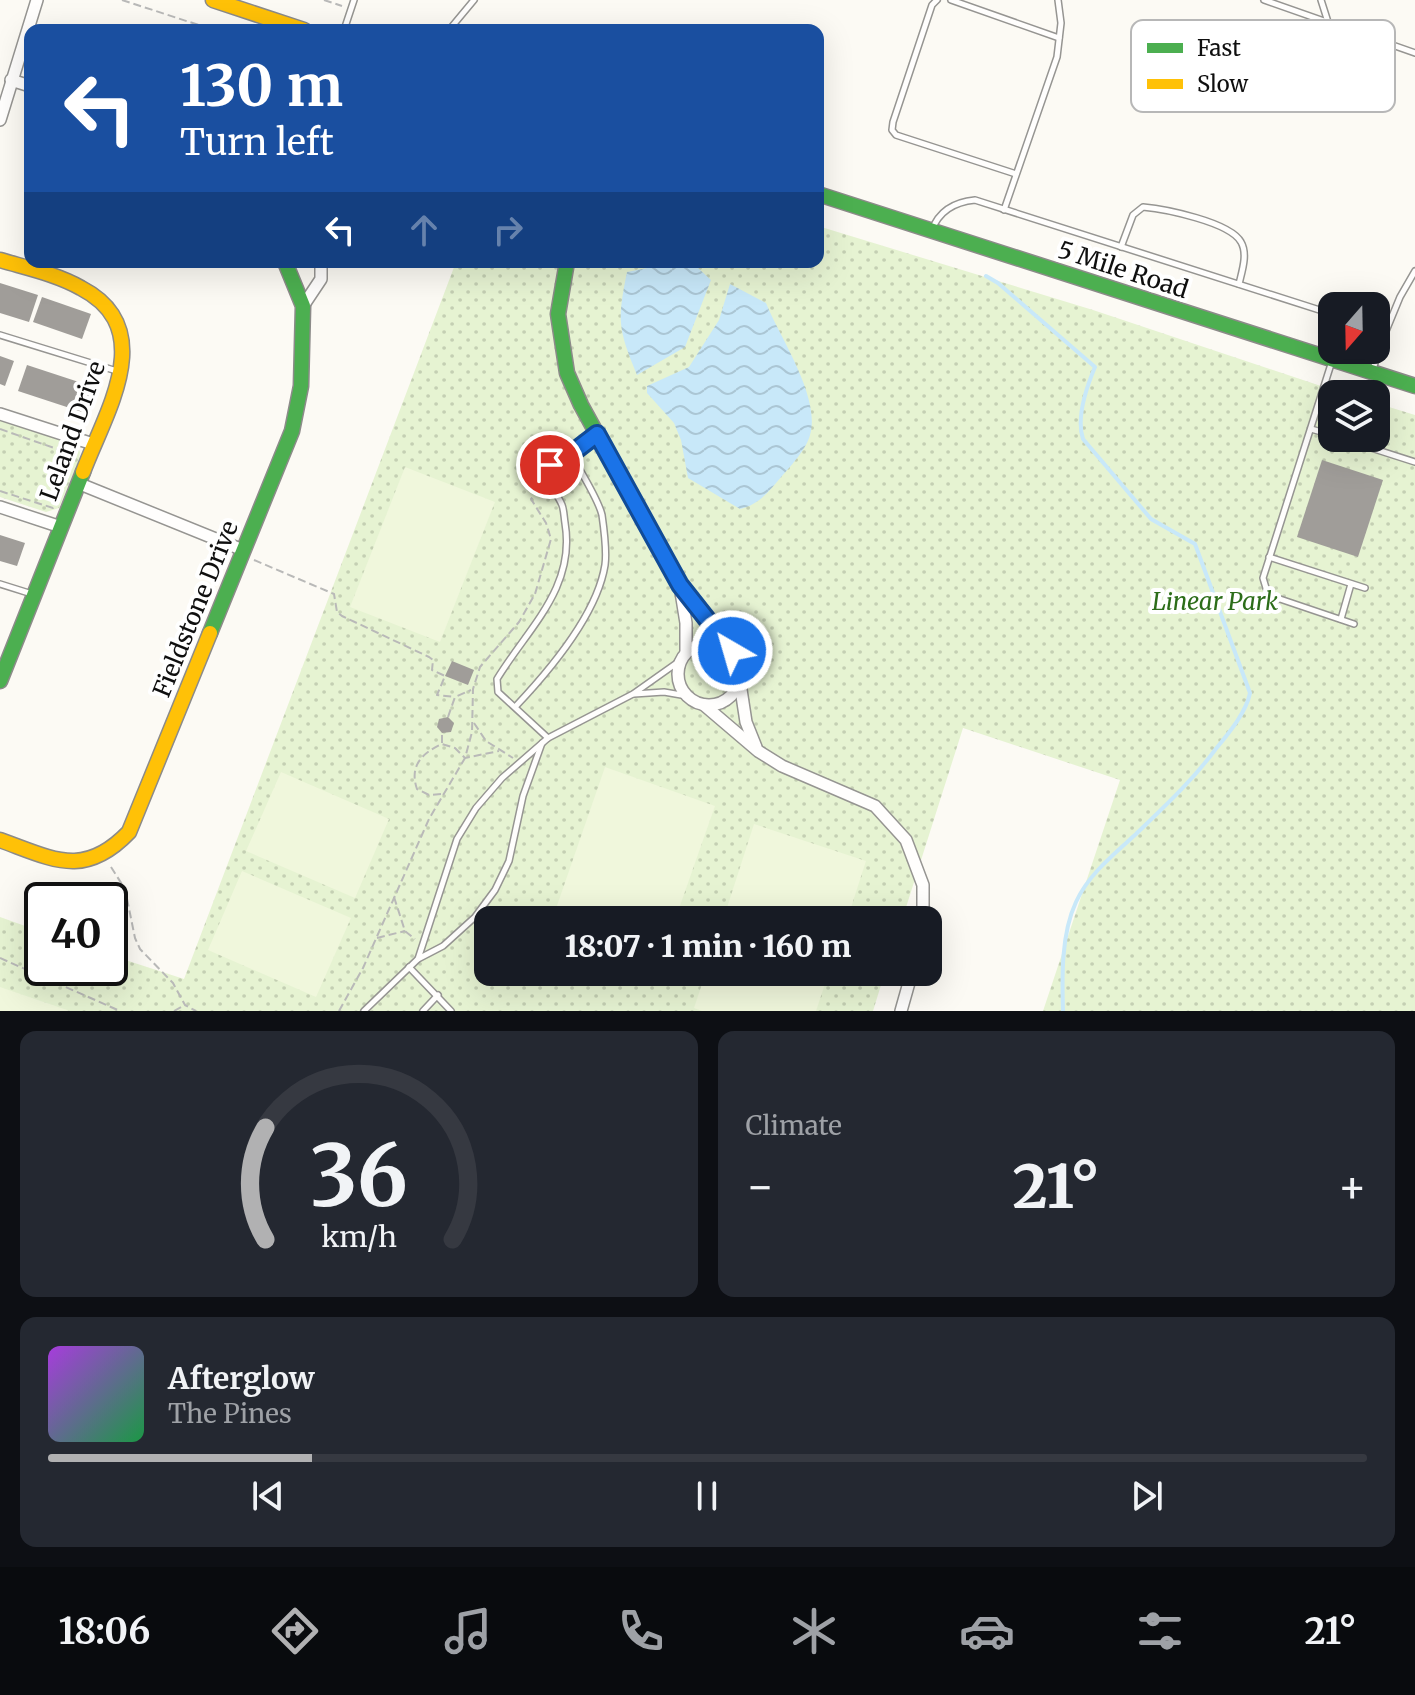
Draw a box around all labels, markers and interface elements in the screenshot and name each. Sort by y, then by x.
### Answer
legend [1131,20,1395,112]
text: Fast [1197,34,1241,62]
text: 130 m [180,51,343,121]
icon: left [48,56,152,160]
text: Slow [1197,70,1248,98]
text: Turn left [180,120,334,165]
icon: left [318,208,362,252]
icon: ahead [402,208,446,252]
icon: right [486,208,530,252]
street label: 5 Mile Road [1054,234,1192,305]
north arrow [1318,292,1390,364]
map controls [1318,292,1390,452]
street label: Leland Drive [33,357,112,505]
button: layers [1318,380,1390,452]
pin [516,431,584,499]
icon: arrive [528,443,572,487]
street label: Fieldstone Drive [146,516,245,702]
park label: Linear Park [1152,586,1278,617]
position arrow [690,609,774,693]
speed limit sign: 40 [24,882,128,986]
text: 18:07 · 1 min · 160 m [565,927,851,965]
text: Climate [746,1109,842,1142]
text: 36 [310,1124,408,1229]
text: 21° [1013,1149,1100,1224]
text: − [746,1159,775,1214]
text: + [1338,1159,1367,1214]
text: km/h [321,1219,397,1255]
text: Afterglow [168,1359,315,1397]
text: The Pines [168,1397,292,1430]
icon: previous [246,1474,290,1518]
icon: pause [685,1474,729,1518]
icon: next [1125,1474,1169,1518]
icon: directions [267,1603,323,1659]
icon: music [440,1603,496,1659]
icon: phone [613,1603,669,1659]
icon: climate [786,1603,842,1659]
icon: car [959,1603,1015,1659]
icon: filters [1132,1603,1188,1659]
text: 18:06 [58,1609,150,1654]
text: 21° [1304,1609,1356,1654]

